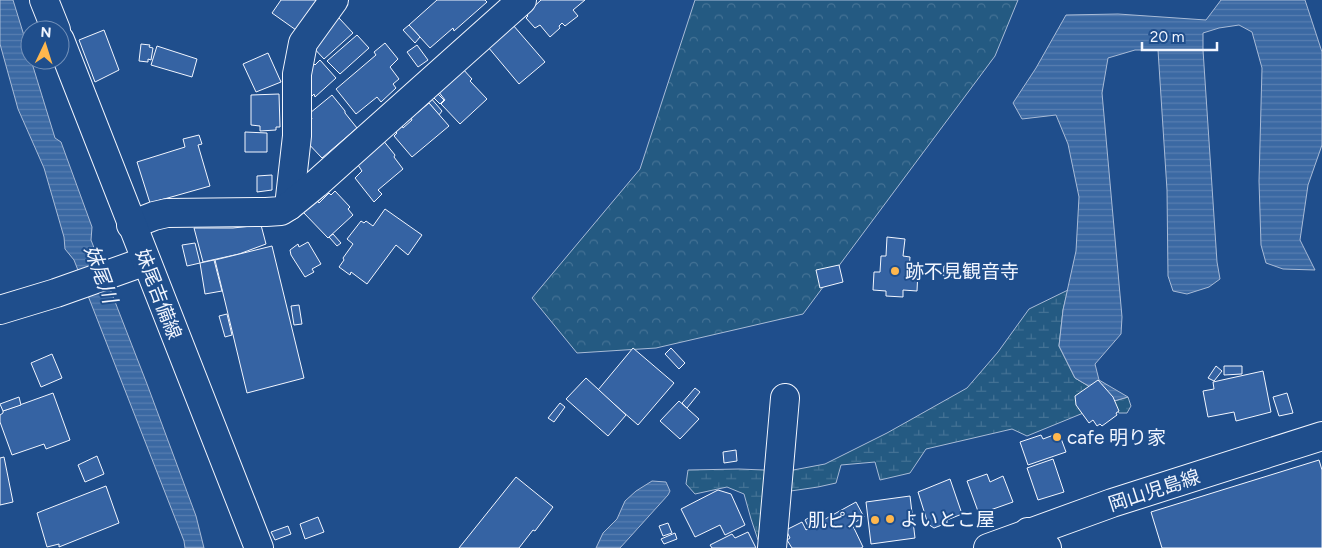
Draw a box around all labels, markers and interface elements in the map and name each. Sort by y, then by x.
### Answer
north arrow [20,20,70,70]
scale bar [1142,20,1217,52]
text: N [40,24,52,41]
text: 20 m [1150,28,1184,46]
water label: 妹尾川 [79,242,123,308]
street label: 妹尾吉備線 [131,246,186,343]
place label: 跡不見観音寺 [905,260,1019,283]
marker: 跡不見観音寺 [889,265,901,277]
place label: cafe 明り家 [1067,426,1166,449]
marker: cafe 明り家 [1051,431,1063,443]
street label: 岡山児島線 [1105,465,1203,516]
place label: よいとこ屋 [900,508,995,531]
place label: 肌ピカ [808,509,865,532]
marker: よいとこ屋 [884,513,896,525]
marker: 肌ピカ [869,514,881,526]

